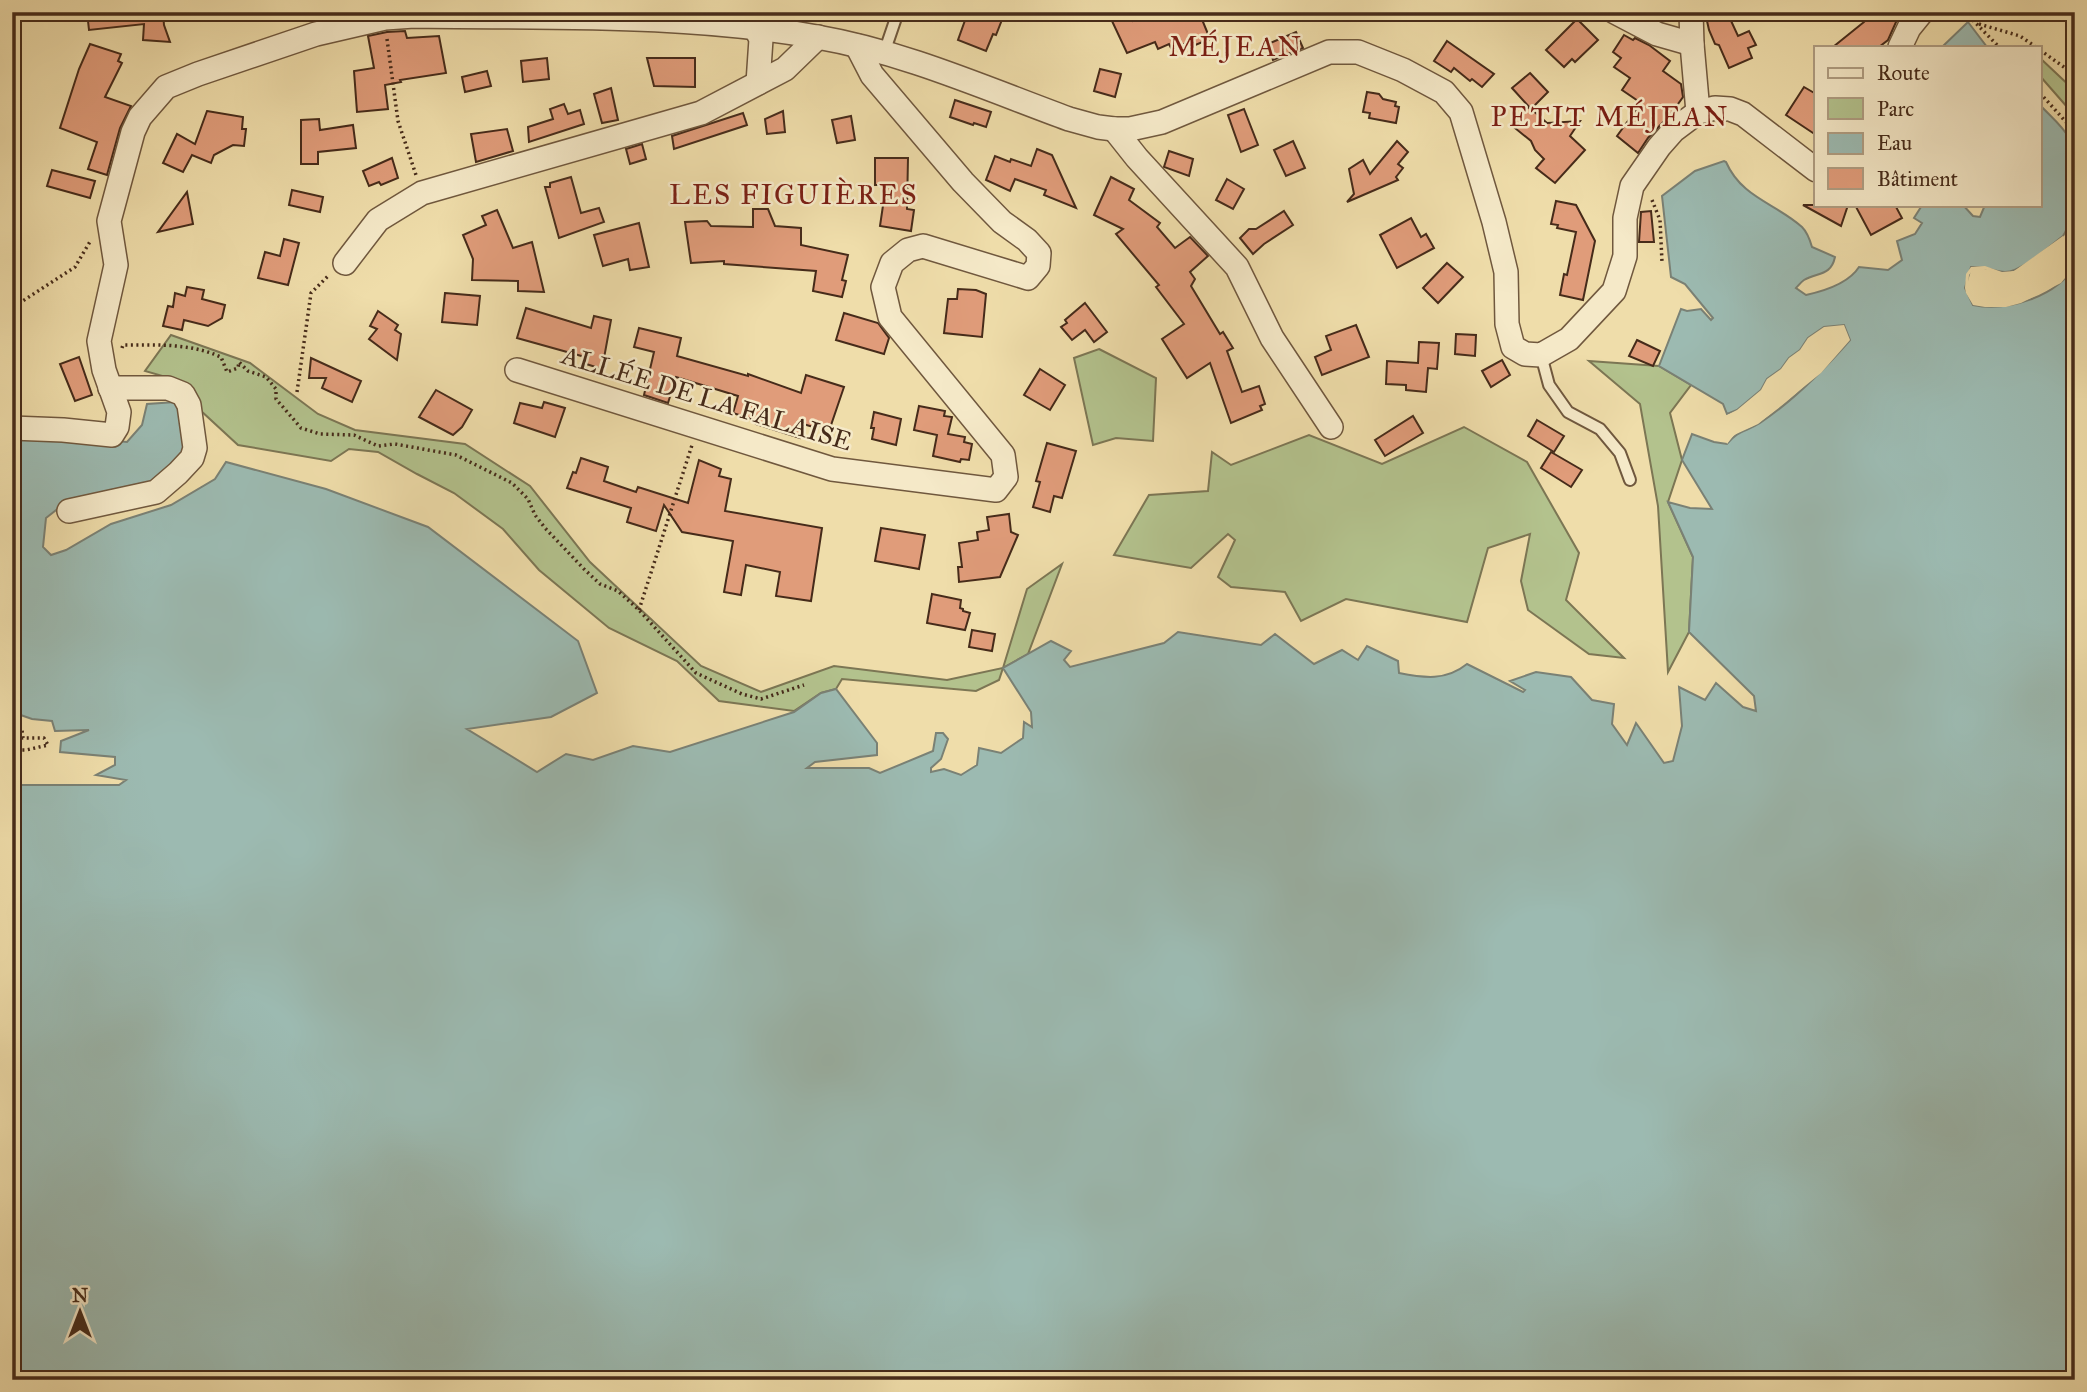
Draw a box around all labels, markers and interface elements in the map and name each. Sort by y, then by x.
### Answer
district label: MÉJEAN [1169,29,1303,64]
legend [1814,46,2042,206]
text: Route [1877,60,1930,86]
text: Parc [1877,96,1914,122]
district label: PETIT MÉJEAN [1490,99,1730,134]
text: Eau [1877,130,1912,156]
text: Bâtiment [1877,166,1959,192]
district label: LES FIGUIÈRES [669,177,919,212]
street label: ALLÉE DE LA FALAISE [557,338,856,457]
north arrow [46,1276,116,1346]
text: N [72,1284,88,1307]

